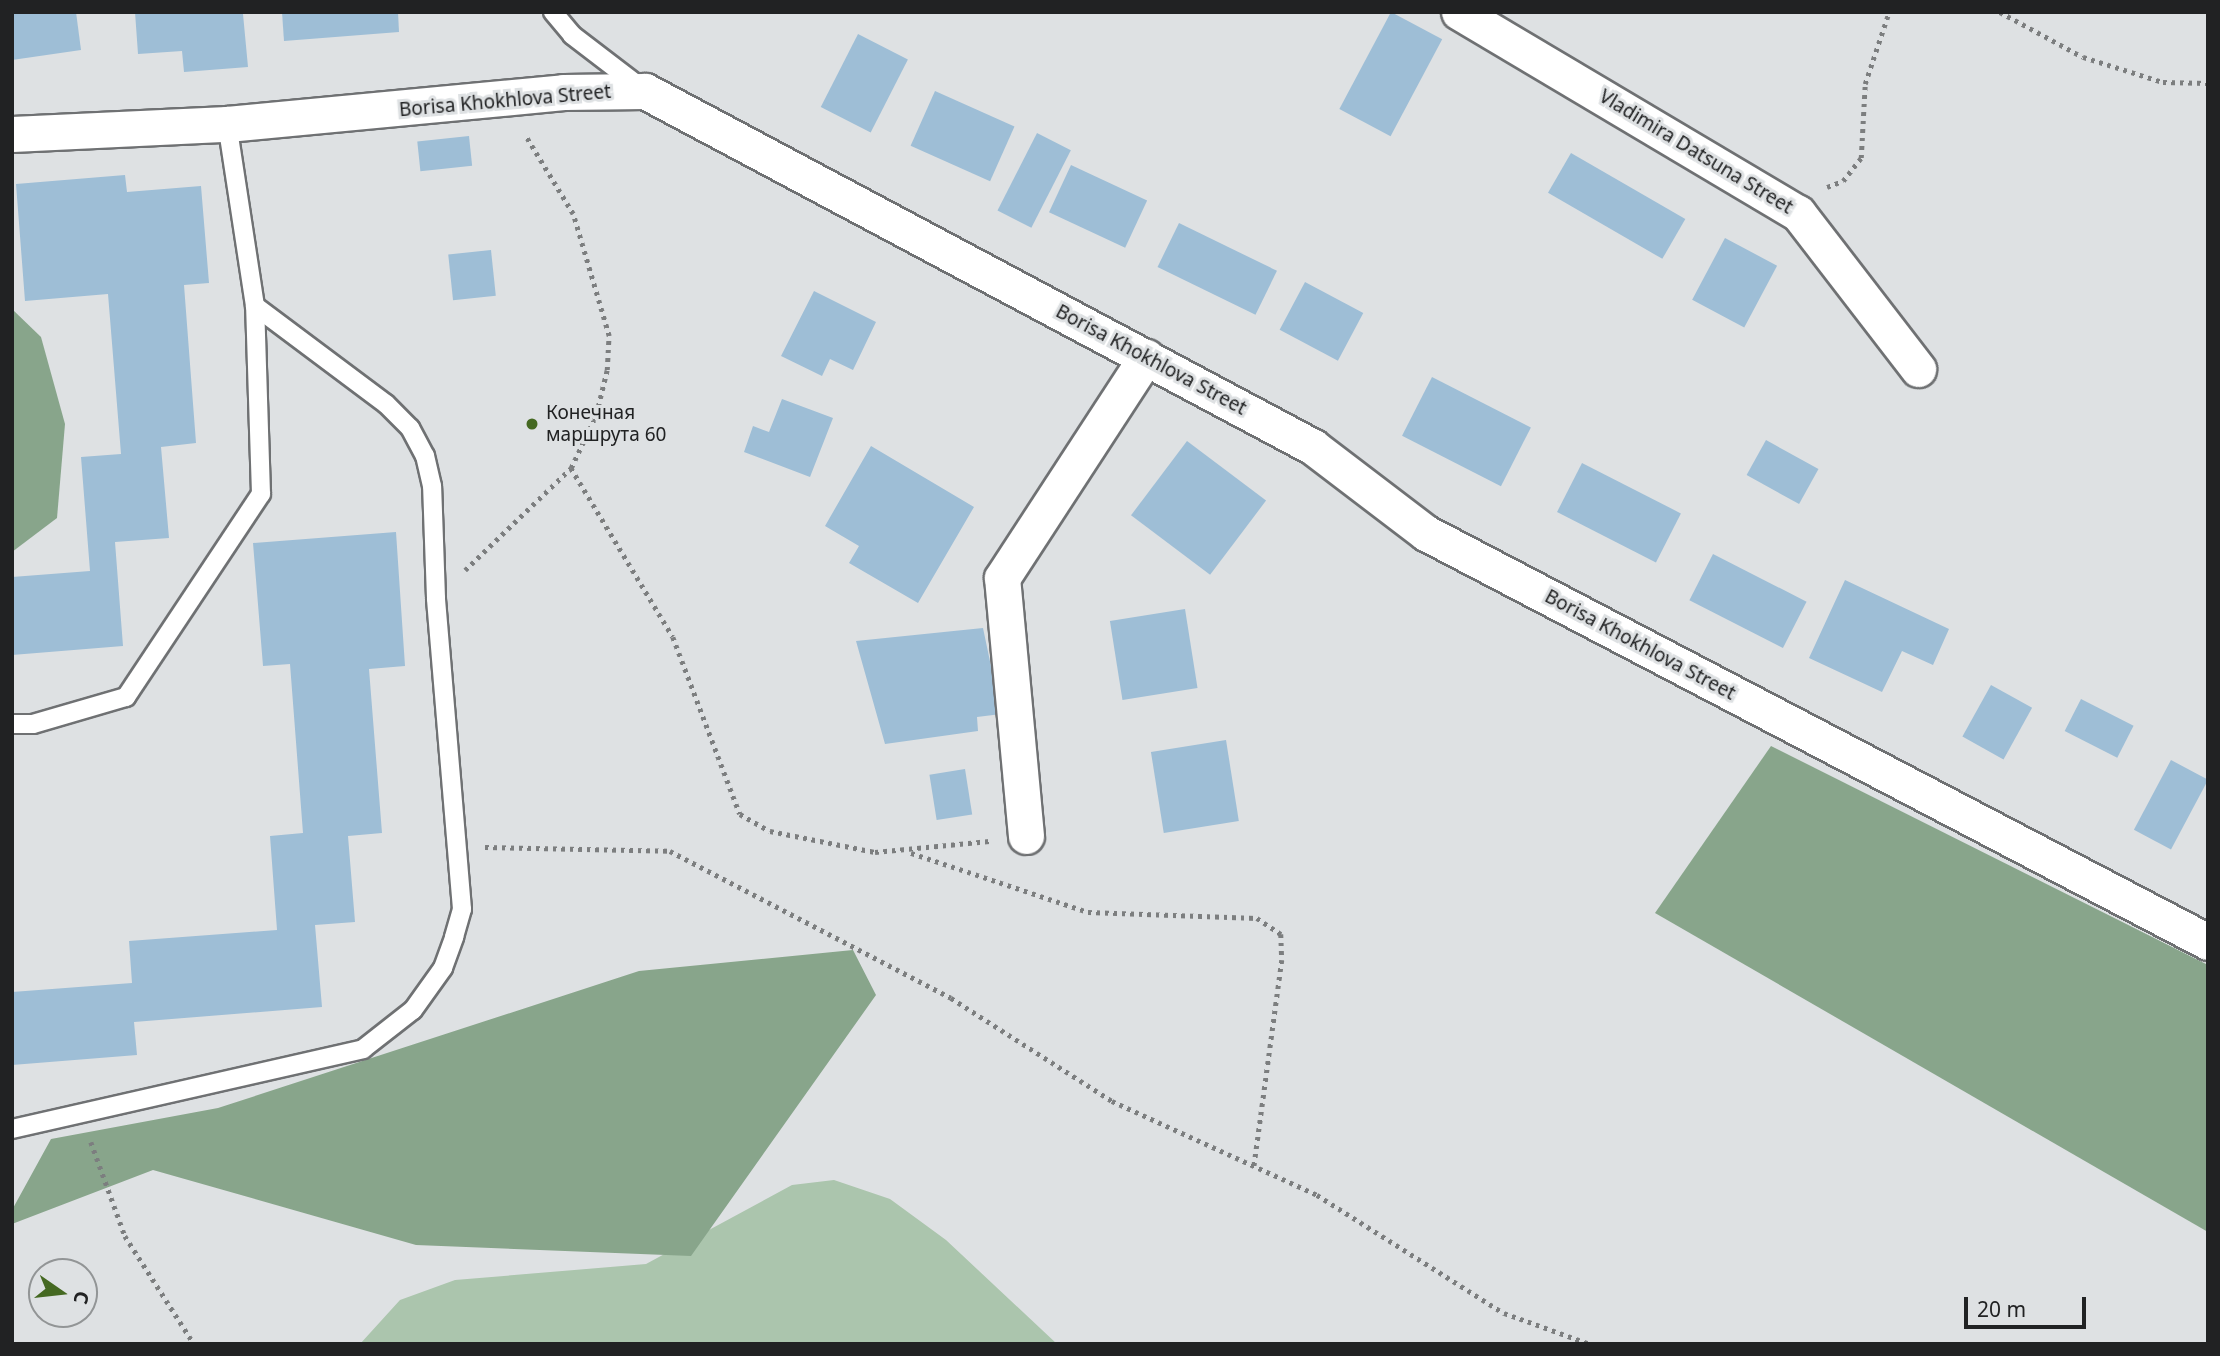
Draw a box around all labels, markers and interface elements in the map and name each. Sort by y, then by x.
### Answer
street label: Borisa Khokhlova Street [398,80,612,122]
street label: Vladimira Datsuna Street [1595,85,1797,219]
street label: Borisa Khokhlova Street [1052,300,1250,420]
place label: Конечная маршрута 60 [546,402,666,446]
marker: Конечная маршрута 60 [524,416,540,432]
street label: Borisa Khokhlova Street [1541,585,1739,705]
north arrow [28,1258,98,1328]
scale bar [1968,1282,2090,1326]
text: С [67,1288,96,1307]
text: 20 m [1977,1295,2026,1323]

